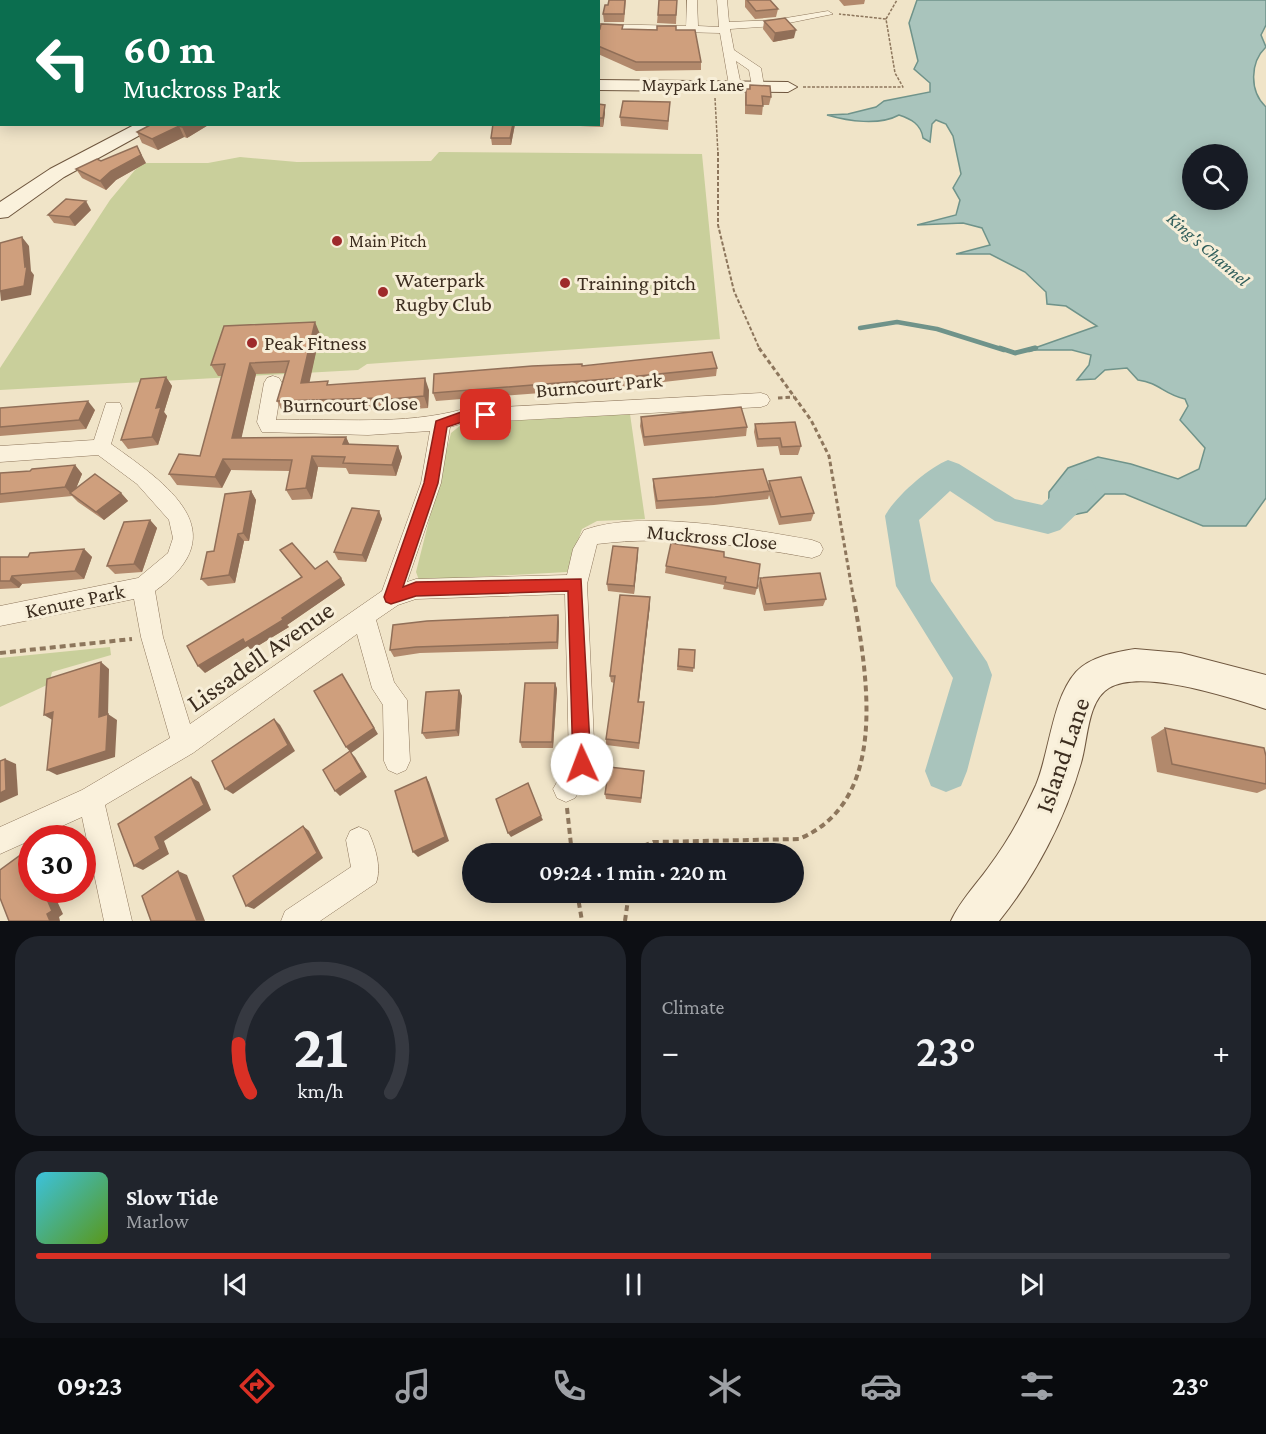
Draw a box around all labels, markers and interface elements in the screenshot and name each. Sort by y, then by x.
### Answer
icon: left [24,24,102,102]
text: 60 m [123,25,215,72]
text: Muckross Park [123,74,280,104]
street label: Maypark Lane [642,75,744,95]
map controls [1182,144,1248,210]
button: search [1182,144,1248,210]
water label: King's Channel [1163,208,1254,290]
place label: Main Pitch [349,231,427,251]
marker: Main Pitch [330,234,344,248]
place label: Waterpark Rugby Club [395,268,492,316]
place label: Training pitch [577,271,696,295]
marker: Training pitch [558,276,572,290]
marker: Waterpark Rugby Club [376,285,390,299]
place label: Peak Fitness [264,331,367,355]
marker: Peak Fitness [245,336,259,350]
street label: Burncourt Park [535,368,663,402]
pin [460,389,511,440]
street label: Burncourt Close [282,391,418,417]
icon: arrive [469,398,502,431]
street label: Muckross Close [646,519,778,555]
street label: Kenure Park [23,579,127,623]
street label: Lissadell Avenue [181,595,339,718]
street label: Island Lane [1029,694,1096,817]
position arrow [550,732,614,796]
speed limit sign: 30 [18,825,96,903]
text: 09:24 · 1 min · 220 m [539,860,727,885]
text: Climate [662,996,724,1018]
text: 21 [293,1011,348,1080]
text: 23° [916,1026,976,1076]
text: − [662,1033,679,1070]
text: + [1213,1033,1230,1070]
text: km/h [297,1079,344,1103]
text: Slow Tide [126,1185,218,1210]
text: Marlow [126,1210,189,1232]
icon: previous [219,1268,252,1301]
icon: pause [617,1268,650,1301]
icon: next [1015,1268,1048,1301]
icon: directions [236,1365,278,1407]
icon: music [392,1365,434,1407]
icon: phone [548,1365,590,1407]
icon: climate [704,1365,746,1407]
icon: car [860,1365,902,1407]
icon: filters [1016,1365,1058,1407]
text: 09:23 [57,1371,123,1401]
text: 23° [1172,1371,1209,1401]

